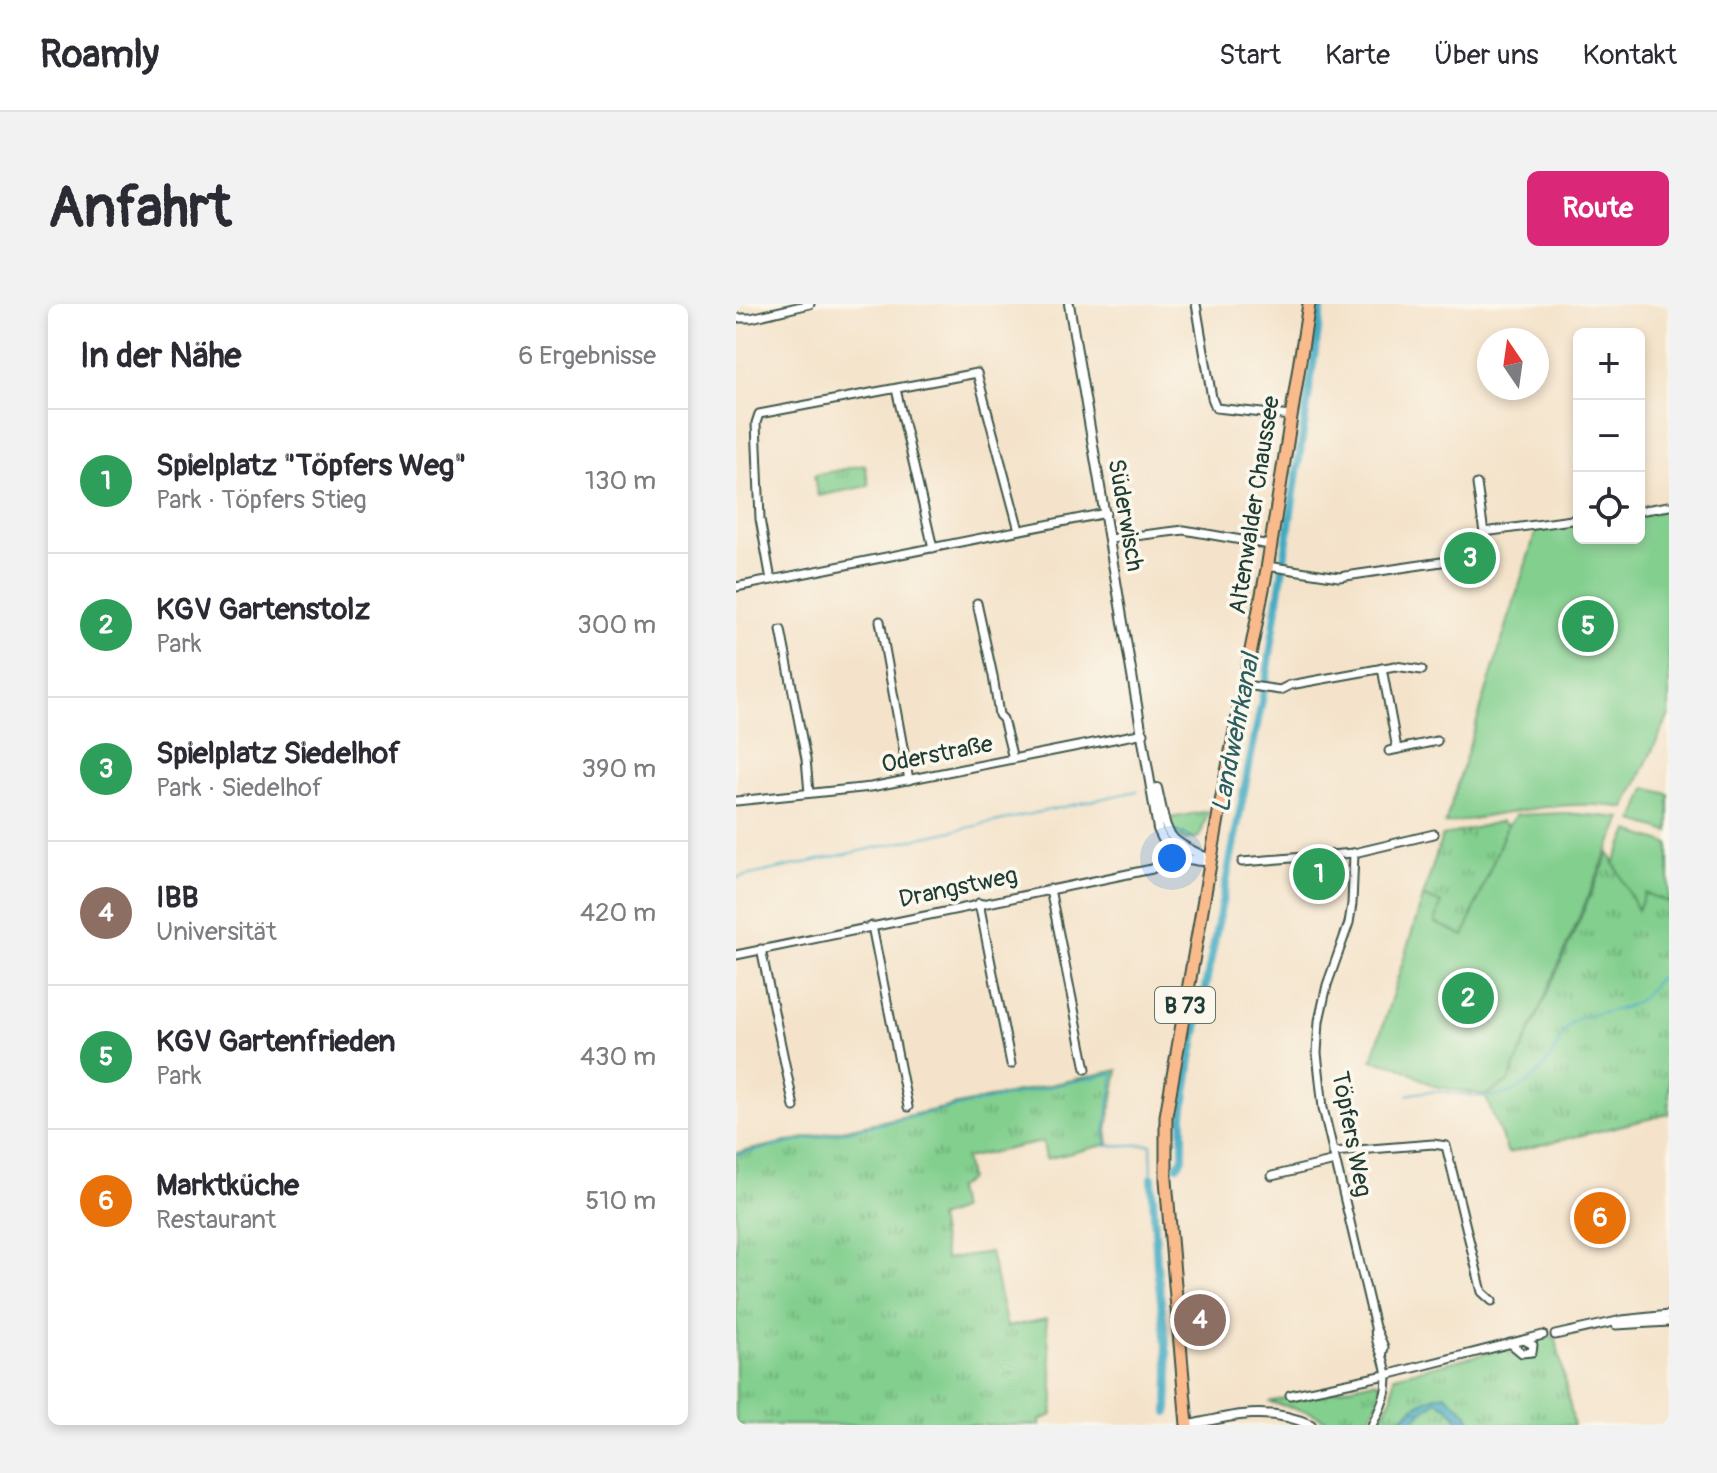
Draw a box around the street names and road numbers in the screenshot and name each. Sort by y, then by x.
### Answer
street label: Altenwalder Chaussee [1223,394,1286,616]
street label: Süderwisch [1101,457,1150,573]
street label: Oderstraße [879,729,995,779]
street label: Drangstweg [896,861,1020,914]
road number: B 73 [1155,987,1215,1023]
street label: Töpfers Weg [1325,1069,1378,1199]

